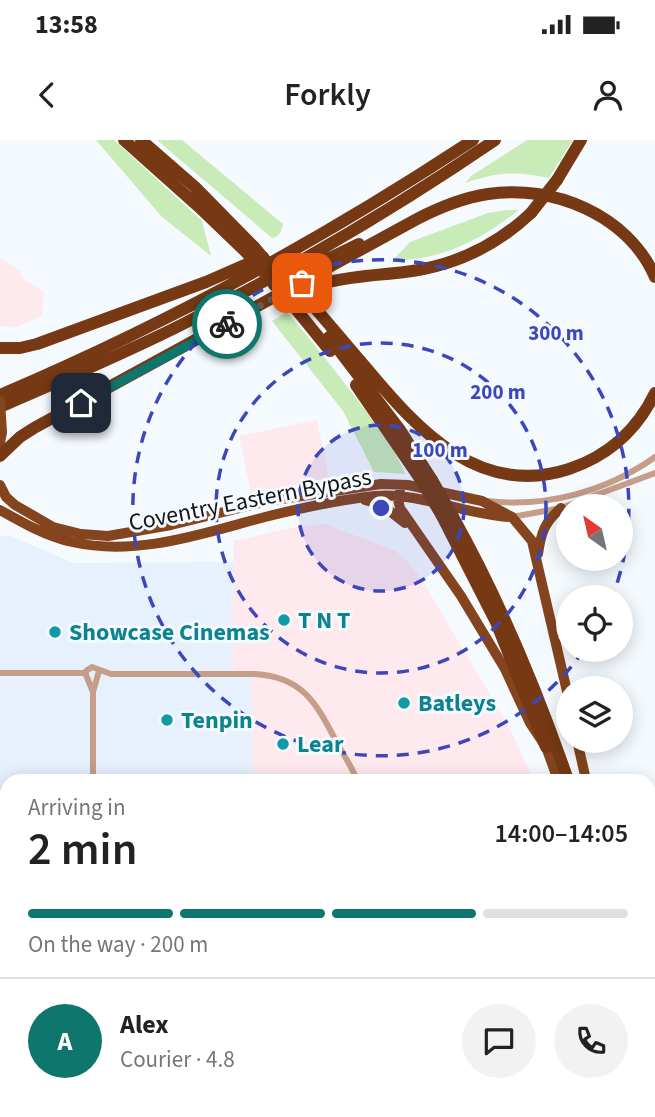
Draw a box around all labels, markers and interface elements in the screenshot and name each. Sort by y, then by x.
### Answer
text: 13:58 [35,6,98,43]
text: Forkly [284,72,371,118]
icon: back [28,76,66,114]
icon: person [589,76,627,114]
pin [272,253,332,313]
icon: bag [283,264,321,302]
courier [192,289,262,359]
icon: bike [208,305,246,343]
text: 300 m [528,318,584,348]
pin [51,373,111,433]
text: 200 m [470,377,526,407]
icon: home [62,384,100,422]
text: 100 m [412,435,468,465]
street label: Coventry Eastern Bypass [126,459,374,541]
north arrow [556,494,634,570]
map controls [556,494,633,753]
centre of rings [369,496,393,520]
button: locate [556,585,633,662]
place label: T N T [298,603,350,638]
marker: T N T [276,612,292,628]
place label: Showcase Cinemas [69,615,270,650]
marker: Showcase Cinemas [47,624,63,640]
button: layers [556,676,633,753]
place label: Batleys [418,686,496,721]
marker: Batleys [396,695,412,711]
place label: Tenpin [181,703,253,738]
marker: Tenpin [159,712,175,728]
place label: Lear [297,727,344,762]
marker: Lear [275,736,291,752]
text: Arriving in [28,791,126,824]
text: 14:00–14:05 [495,815,628,852]
text: 2 min [28,817,137,882]
text: On the way · 200 m [28,928,208,961]
button: chat [462,1004,536,1078]
button: phone [554,1004,628,1078]
text: Alex [120,1006,169,1043]
text: A [58,1023,72,1060]
text: Courier · 4.8 [120,1043,235,1076]

